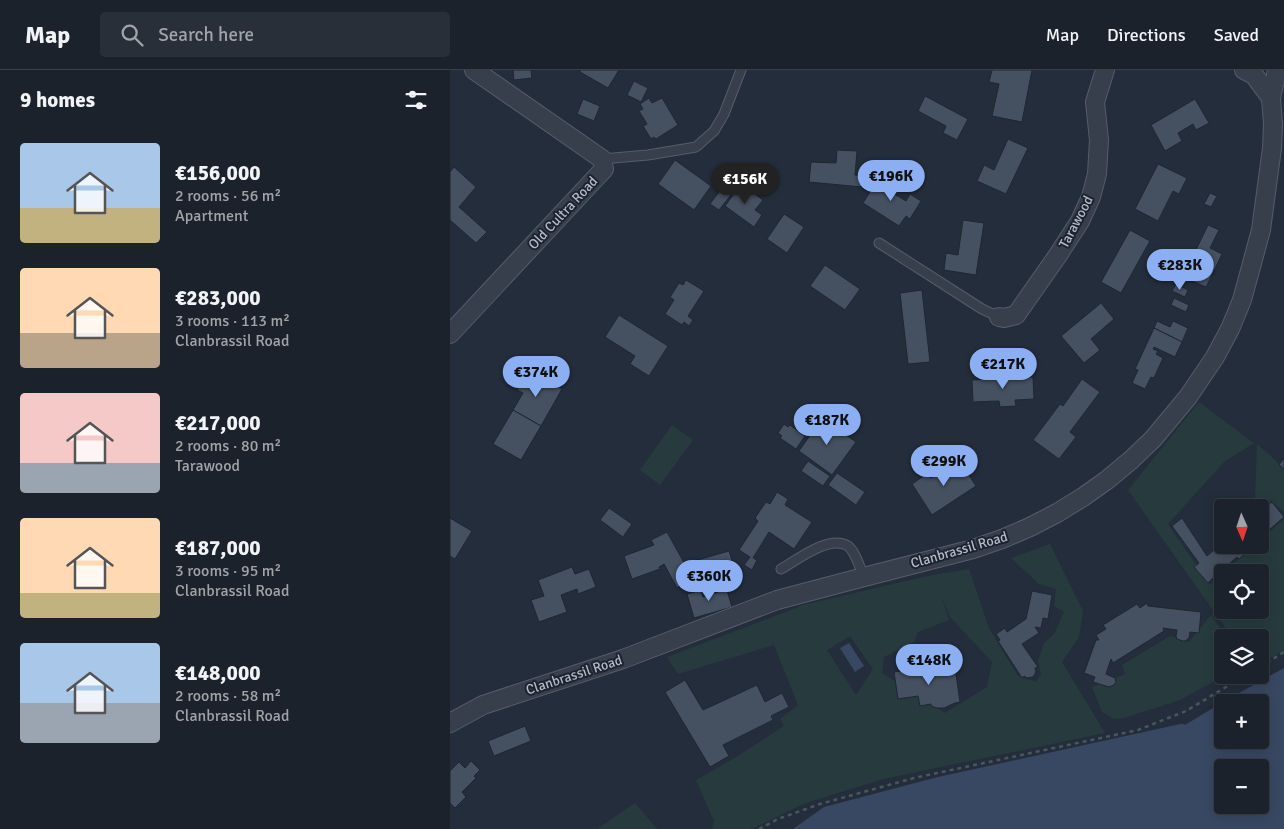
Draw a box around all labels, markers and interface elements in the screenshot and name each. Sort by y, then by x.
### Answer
search box [100,12,450,57]
text: Map [25,20,70,50]
icon: search [118,21,146,49]
text: Search here [158,23,254,47]
text: Map [1046,24,1079,46]
text: Directions [1107,24,1186,46]
text: Saved [1214,24,1259,46]
icon: filters [402,86,430,114]
text: 9 homes [20,87,95,113]
text: €156,000 [175,160,261,186]
pin: €196K [856,160,926,202]
pin: €156K [710,162,780,205]
icon: home [60,163,120,223]
text: €196K [869,166,913,186]
text: €156K [723,169,767,189]
street label: Old Cultra Road [525,173,601,253]
text: 2 rooms · 56 m² [175,186,281,206]
street label: Tarawood [1055,193,1097,251]
text: Apartment [175,206,248,226]
pin: €283K [1145,248,1215,291]
text: €283K [1158,255,1202,275]
text: €283,000 [175,285,261,311]
icon: home [60,288,120,348]
text: 3 rooms · 113 m² [175,311,290,331]
text: Clanbrassil Road [175,331,289,351]
pin: €217K [968,348,1038,390]
text: €217K [981,354,1025,374]
pin: €374K [501,356,571,398]
text: €374K [514,362,558,382]
pin: €187K [792,404,862,446]
text: €217,000 [175,410,261,436]
text: €187K [805,410,849,430]
icon: home [60,413,120,473]
text: 2 rooms · 80 m² [175,436,281,456]
pin: €299K [909,444,979,487]
text: €299K [922,451,966,471]
text: Tarawood [175,456,240,476]
north arrow [1214,499,1269,554]
map controls [1214,499,1269,814]
street label: Clanbrassil Road [909,528,1009,572]
text: €187,000 [175,535,261,561]
icon: home [60,538,120,598]
pin: €360K [674,560,744,602]
text: 3 rooms · 95 m² [175,561,281,581]
button: locate [1214,564,1269,619]
text: €360K [687,566,731,586]
text: Clanbrassil Road [175,581,289,601]
button: layers [1214,629,1269,684]
pin: €148K [894,644,964,686]
text: €148K [907,650,951,670]
street label: Clanbrassil Road [524,651,624,699]
text: €148,000 [175,660,261,686]
icon: home [60,663,120,723]
text: 2 rooms · 58 m² [175,686,281,706]
button: + [1214,694,1269,749]
text: Clanbrassil Road [175,706,289,726]
button: − [1214,759,1269,814]

